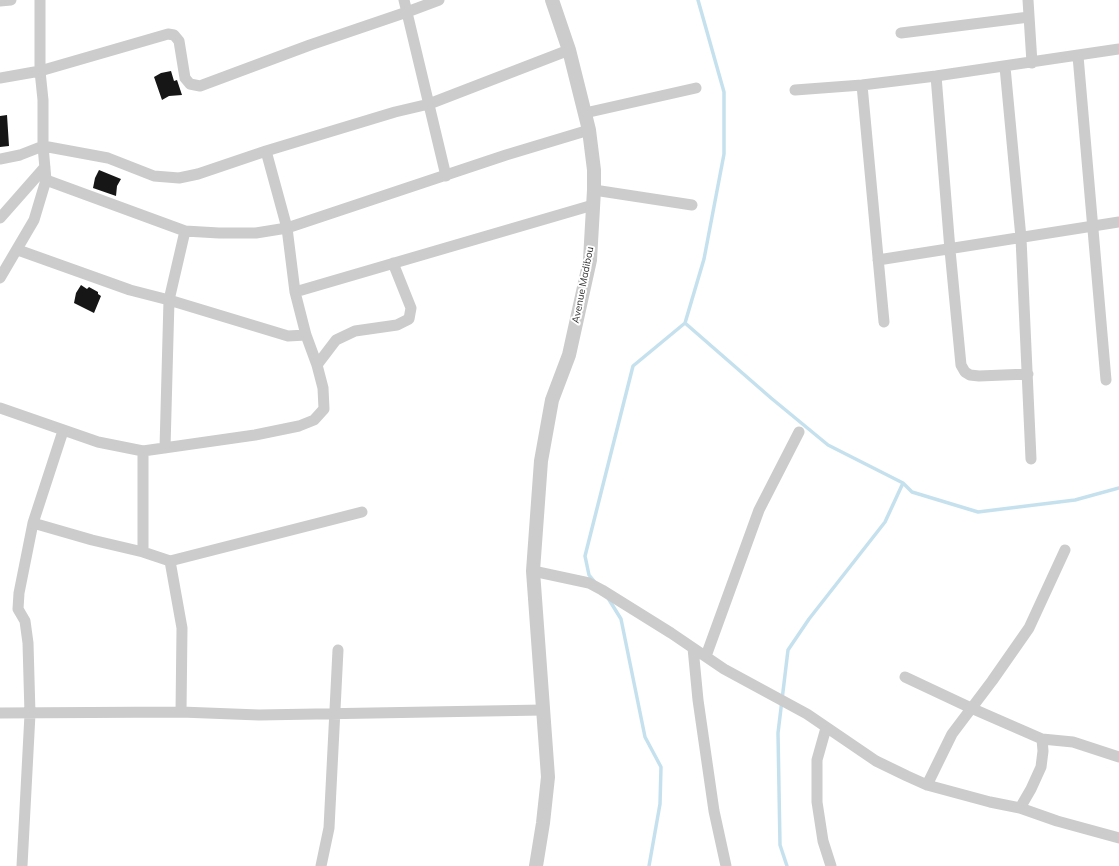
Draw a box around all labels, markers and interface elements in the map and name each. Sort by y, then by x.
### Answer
street label: Avenue Madibou [570,246,596,324]

